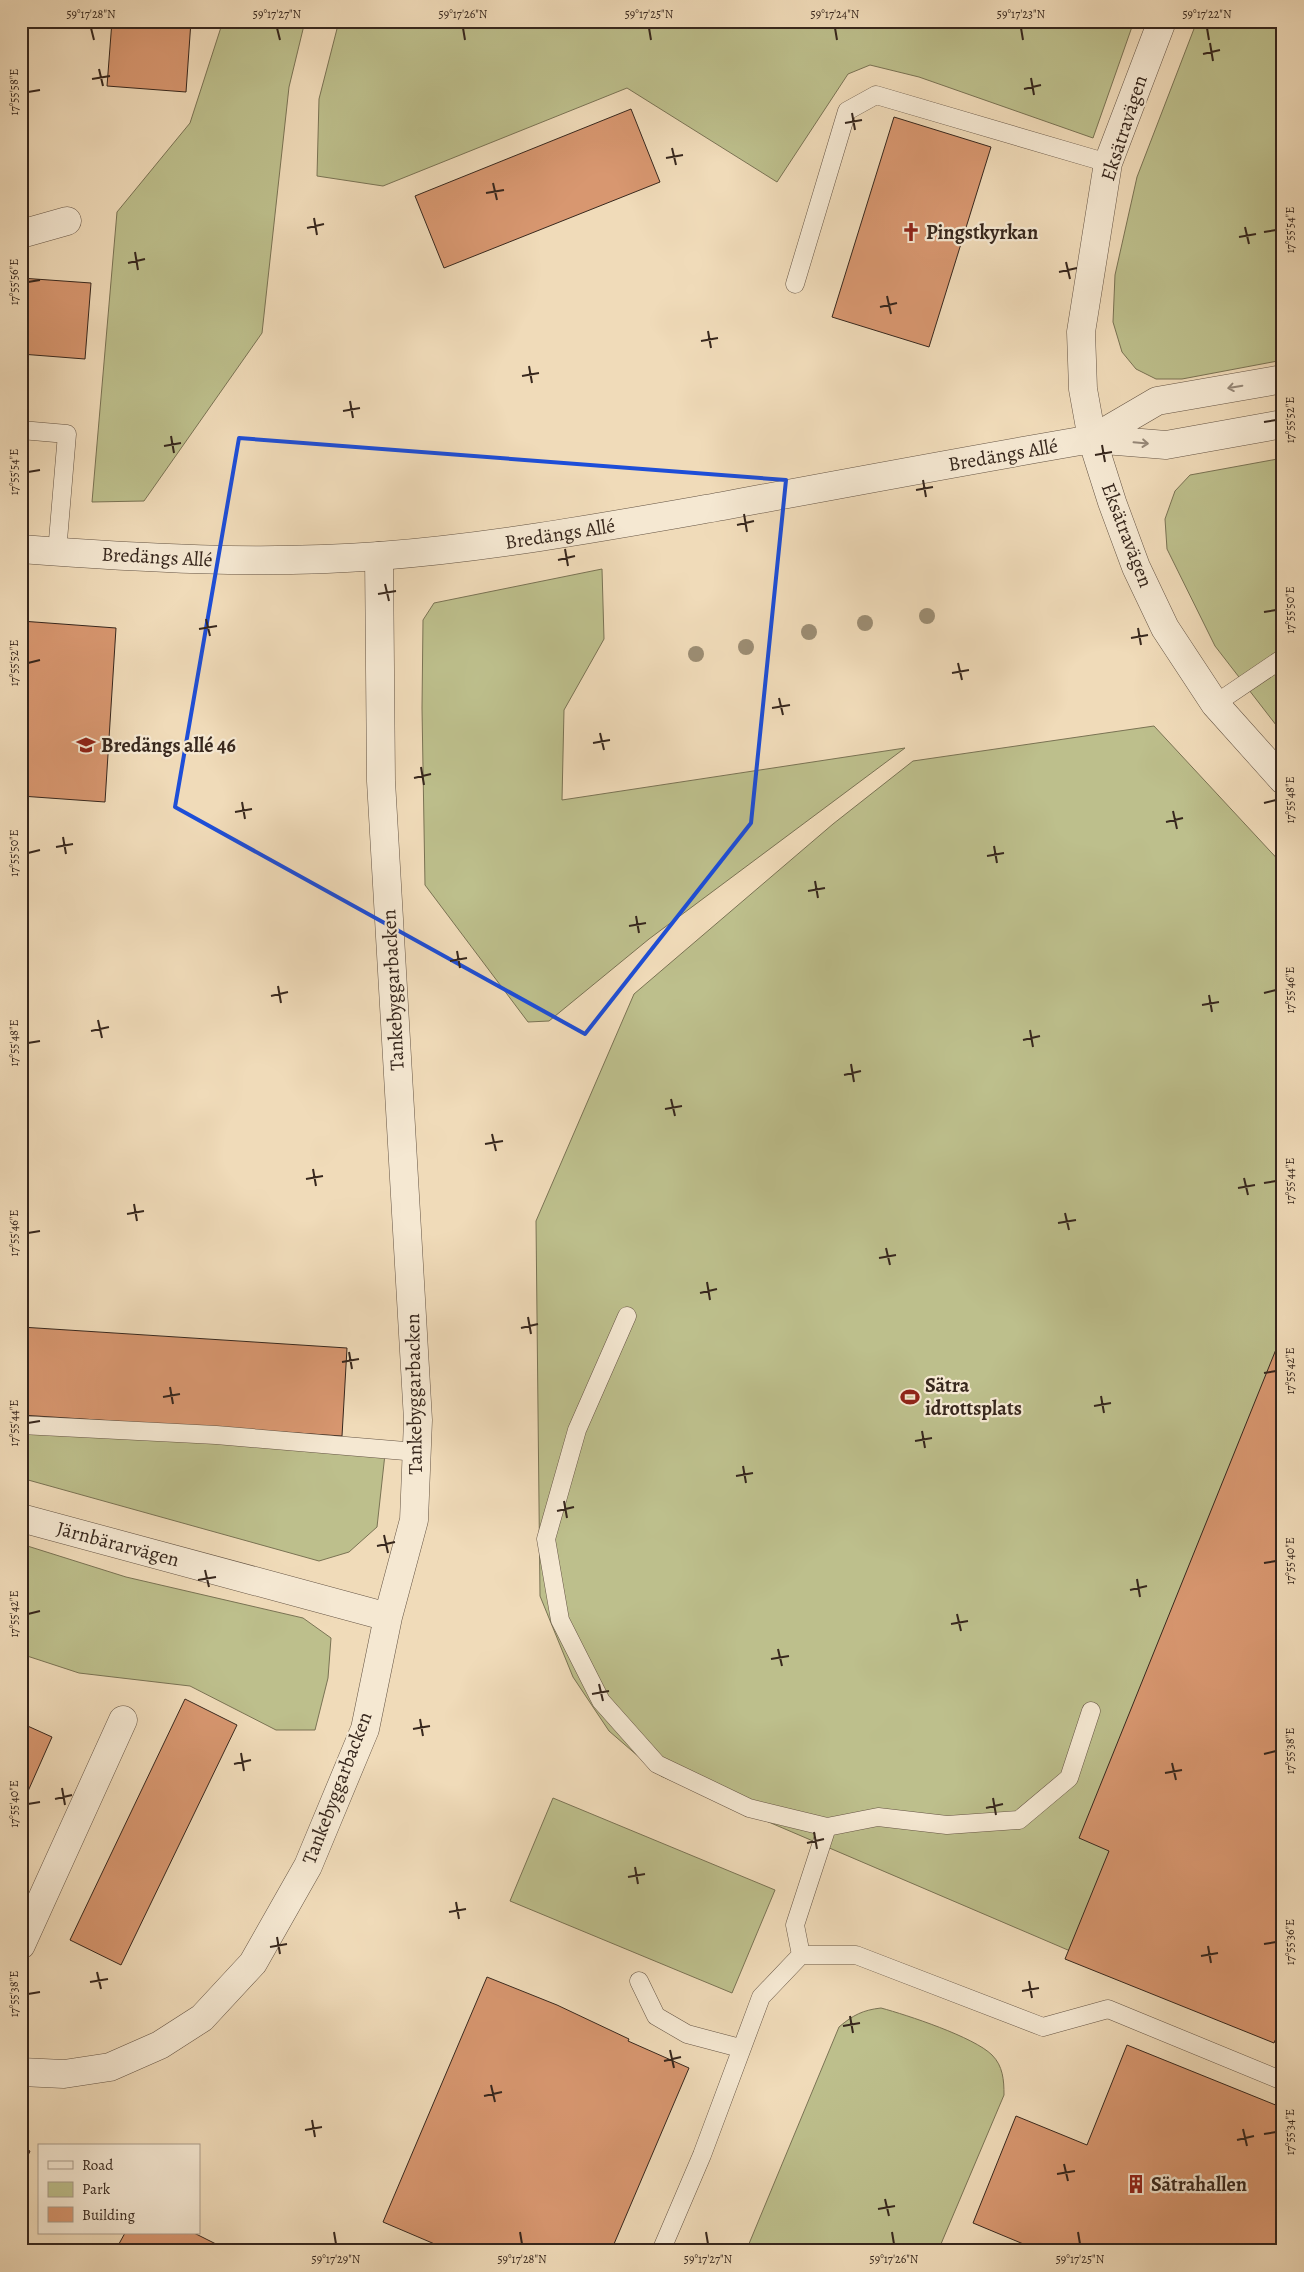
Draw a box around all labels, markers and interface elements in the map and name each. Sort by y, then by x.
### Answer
text: 59°17'28"N [66,6,116,22]
text: 59°17'27"N [253,6,302,22]
text: 59°17'26"N [439,6,488,22]
text: 59°17'25"N [625,6,674,22]
text: 59°17'24"N [811,6,860,22]
text: 59°17'23"N [997,6,1046,22]
text: 59°17'22"N [1182,6,1232,22]
text: 17°55'58"E [6,69,22,115]
street label: Eksätravägen [1094,72,1154,184]
text: 17°55'54"E [1282,207,1298,253]
place label: Pingstkyrkan [926,219,1038,246]
church icon: Pingstkyrkan [900,221,922,243]
text: 17°55'56"E [6,259,22,305]
one-way arrow [1227,383,1243,393]
text: 17°55'52"E [1282,397,1298,443]
street label: Bredängs Allé [946,432,1060,478]
one-way arrow [1132,438,1148,448]
text: 17°55'54"E [6,449,22,495]
street label: Eksätravägen [1095,479,1159,591]
street label: Bredängs Allé [503,512,617,556]
street label: Bredängs Allé [101,541,213,573]
text: 17°55'50"E [1282,586,1298,634]
text: 17°55'52"E [6,640,22,686]
place label: Bredängs allé 46 [101,732,236,759]
school or university icon: Bredängs allé 46 [75,734,97,756]
text: 17°55'48"E [1282,776,1298,824]
text: 17°55'50"E [6,829,22,877]
street label: Tankebyggarbacken [375,909,411,1071]
text: 17°55'46"E [1282,967,1298,1013]
text: 17°55'48"E [6,1019,22,1067]
text: 17°55'44"E [1282,1158,1298,1204]
text: 17°55'46"E [6,1210,22,1256]
street label: Tankebyggarbacken [399,1313,429,1475]
text: 17°55'42"E [1282,1347,1298,1395]
place label: Sätra idrottsplats [925,1372,1022,1422]
sports icon: Sätra idrottsplats [899,1386,921,1408]
text: 17°55'44"E [6,1400,22,1446]
street label: Järnbärarvägen [54,1515,182,1573]
text: 17°55'40"E [1282,1537,1298,1585]
text: 17°55'42"E [6,1590,22,1638]
street label: Tankebyggarbacken [296,1708,379,1868]
text: 17°55'38"E [1282,1728,1298,1774]
text: 17°55'40"E [6,1780,22,1828]
text: 17°55'36"E [1282,1919,1298,1965]
text: 17°55'38"E [6,1971,22,2017]
text: 17°55'34"E [1282,2109,1298,2155]
legend [38,2144,200,2234]
text: Road [82,2155,114,2175]
place label: Sätrahallen [1151,2171,1247,2198]
building icon: Sätrahallen [1125,2173,1147,2195]
text: Park [82,2179,111,2199]
text: Building [82,2205,135,2225]
text: 59°17'29"N [312,2251,361,2267]
text: 59°17'28"N [497,2251,547,2267]
text: 59°17'27"N [684,2251,733,2267]
text: 59°17'26"N [870,2251,919,2267]
text: 59°17'25"N [1056,2251,1105,2267]

